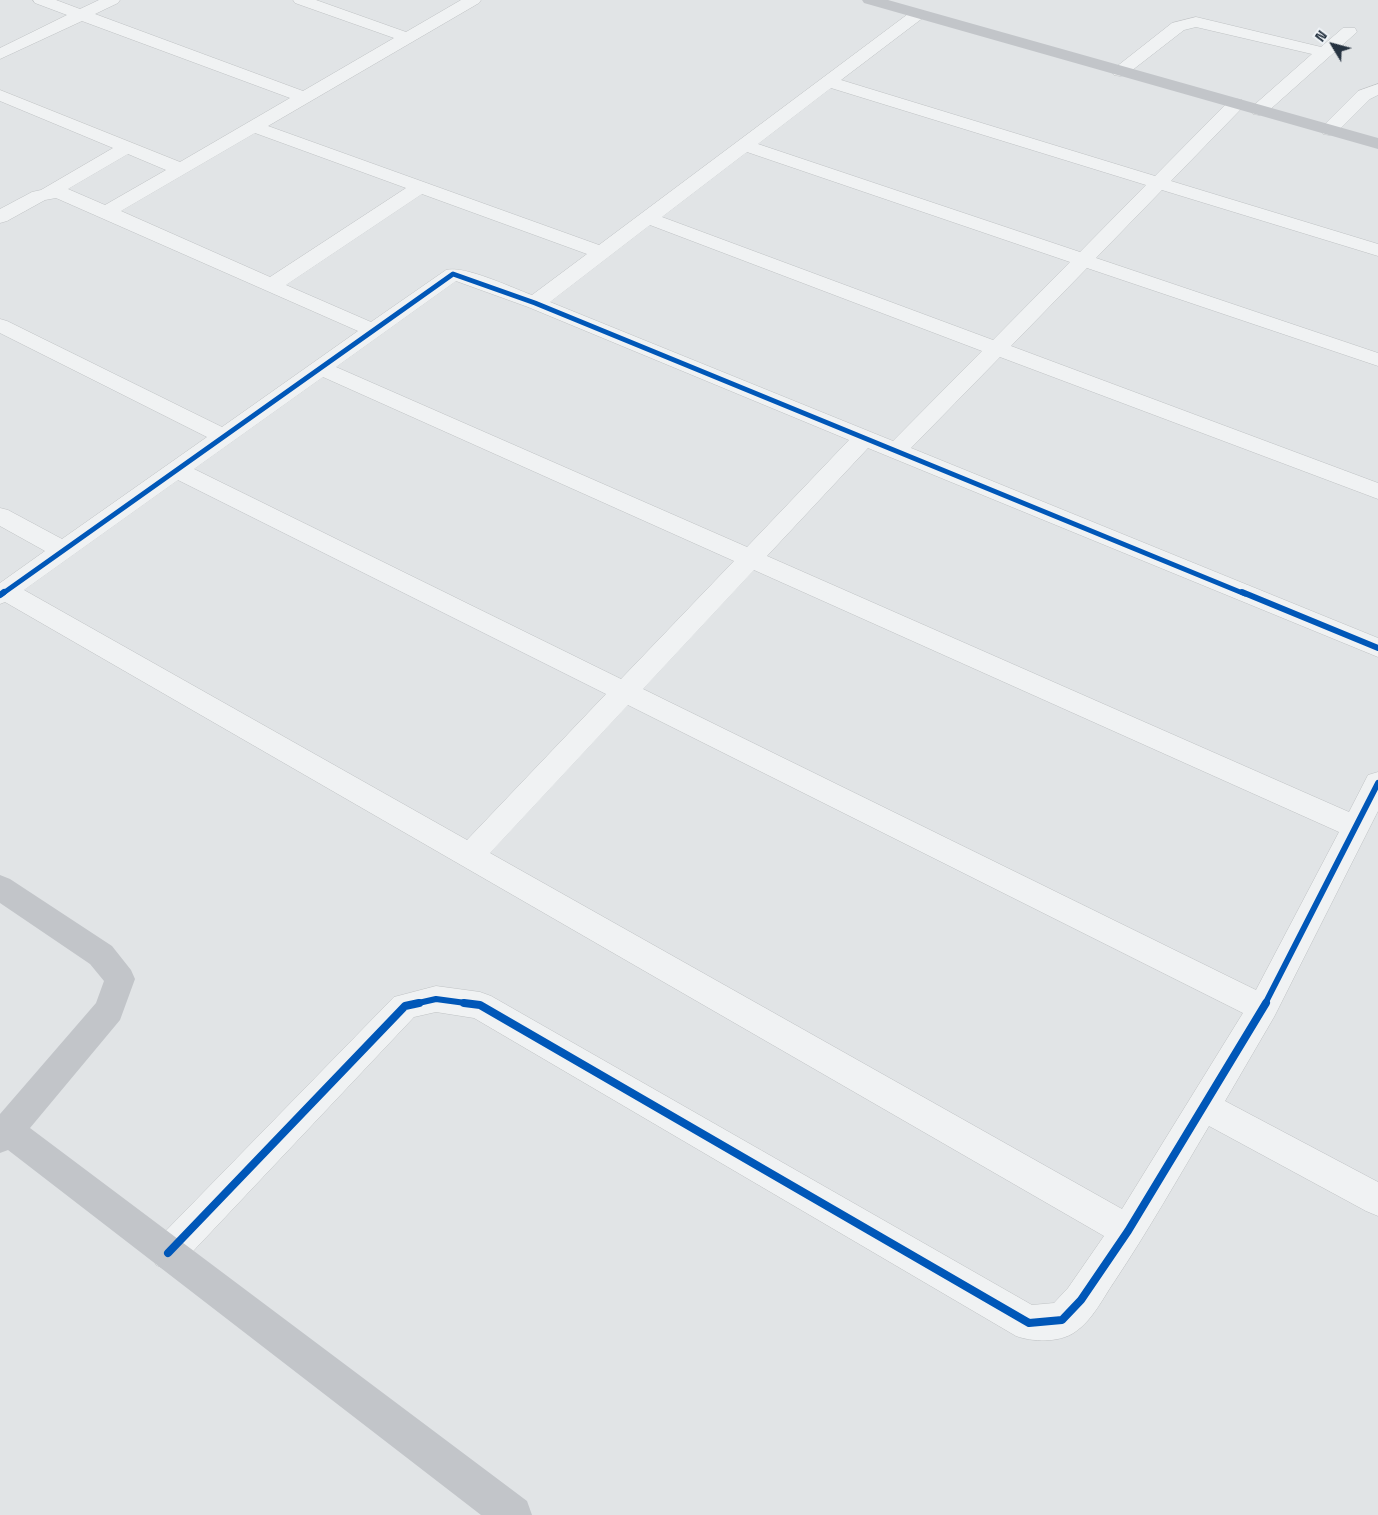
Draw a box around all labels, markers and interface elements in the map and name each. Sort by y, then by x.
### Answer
north arrow [1308,20,1358,70]
text: N [1311,27,1331,45]

